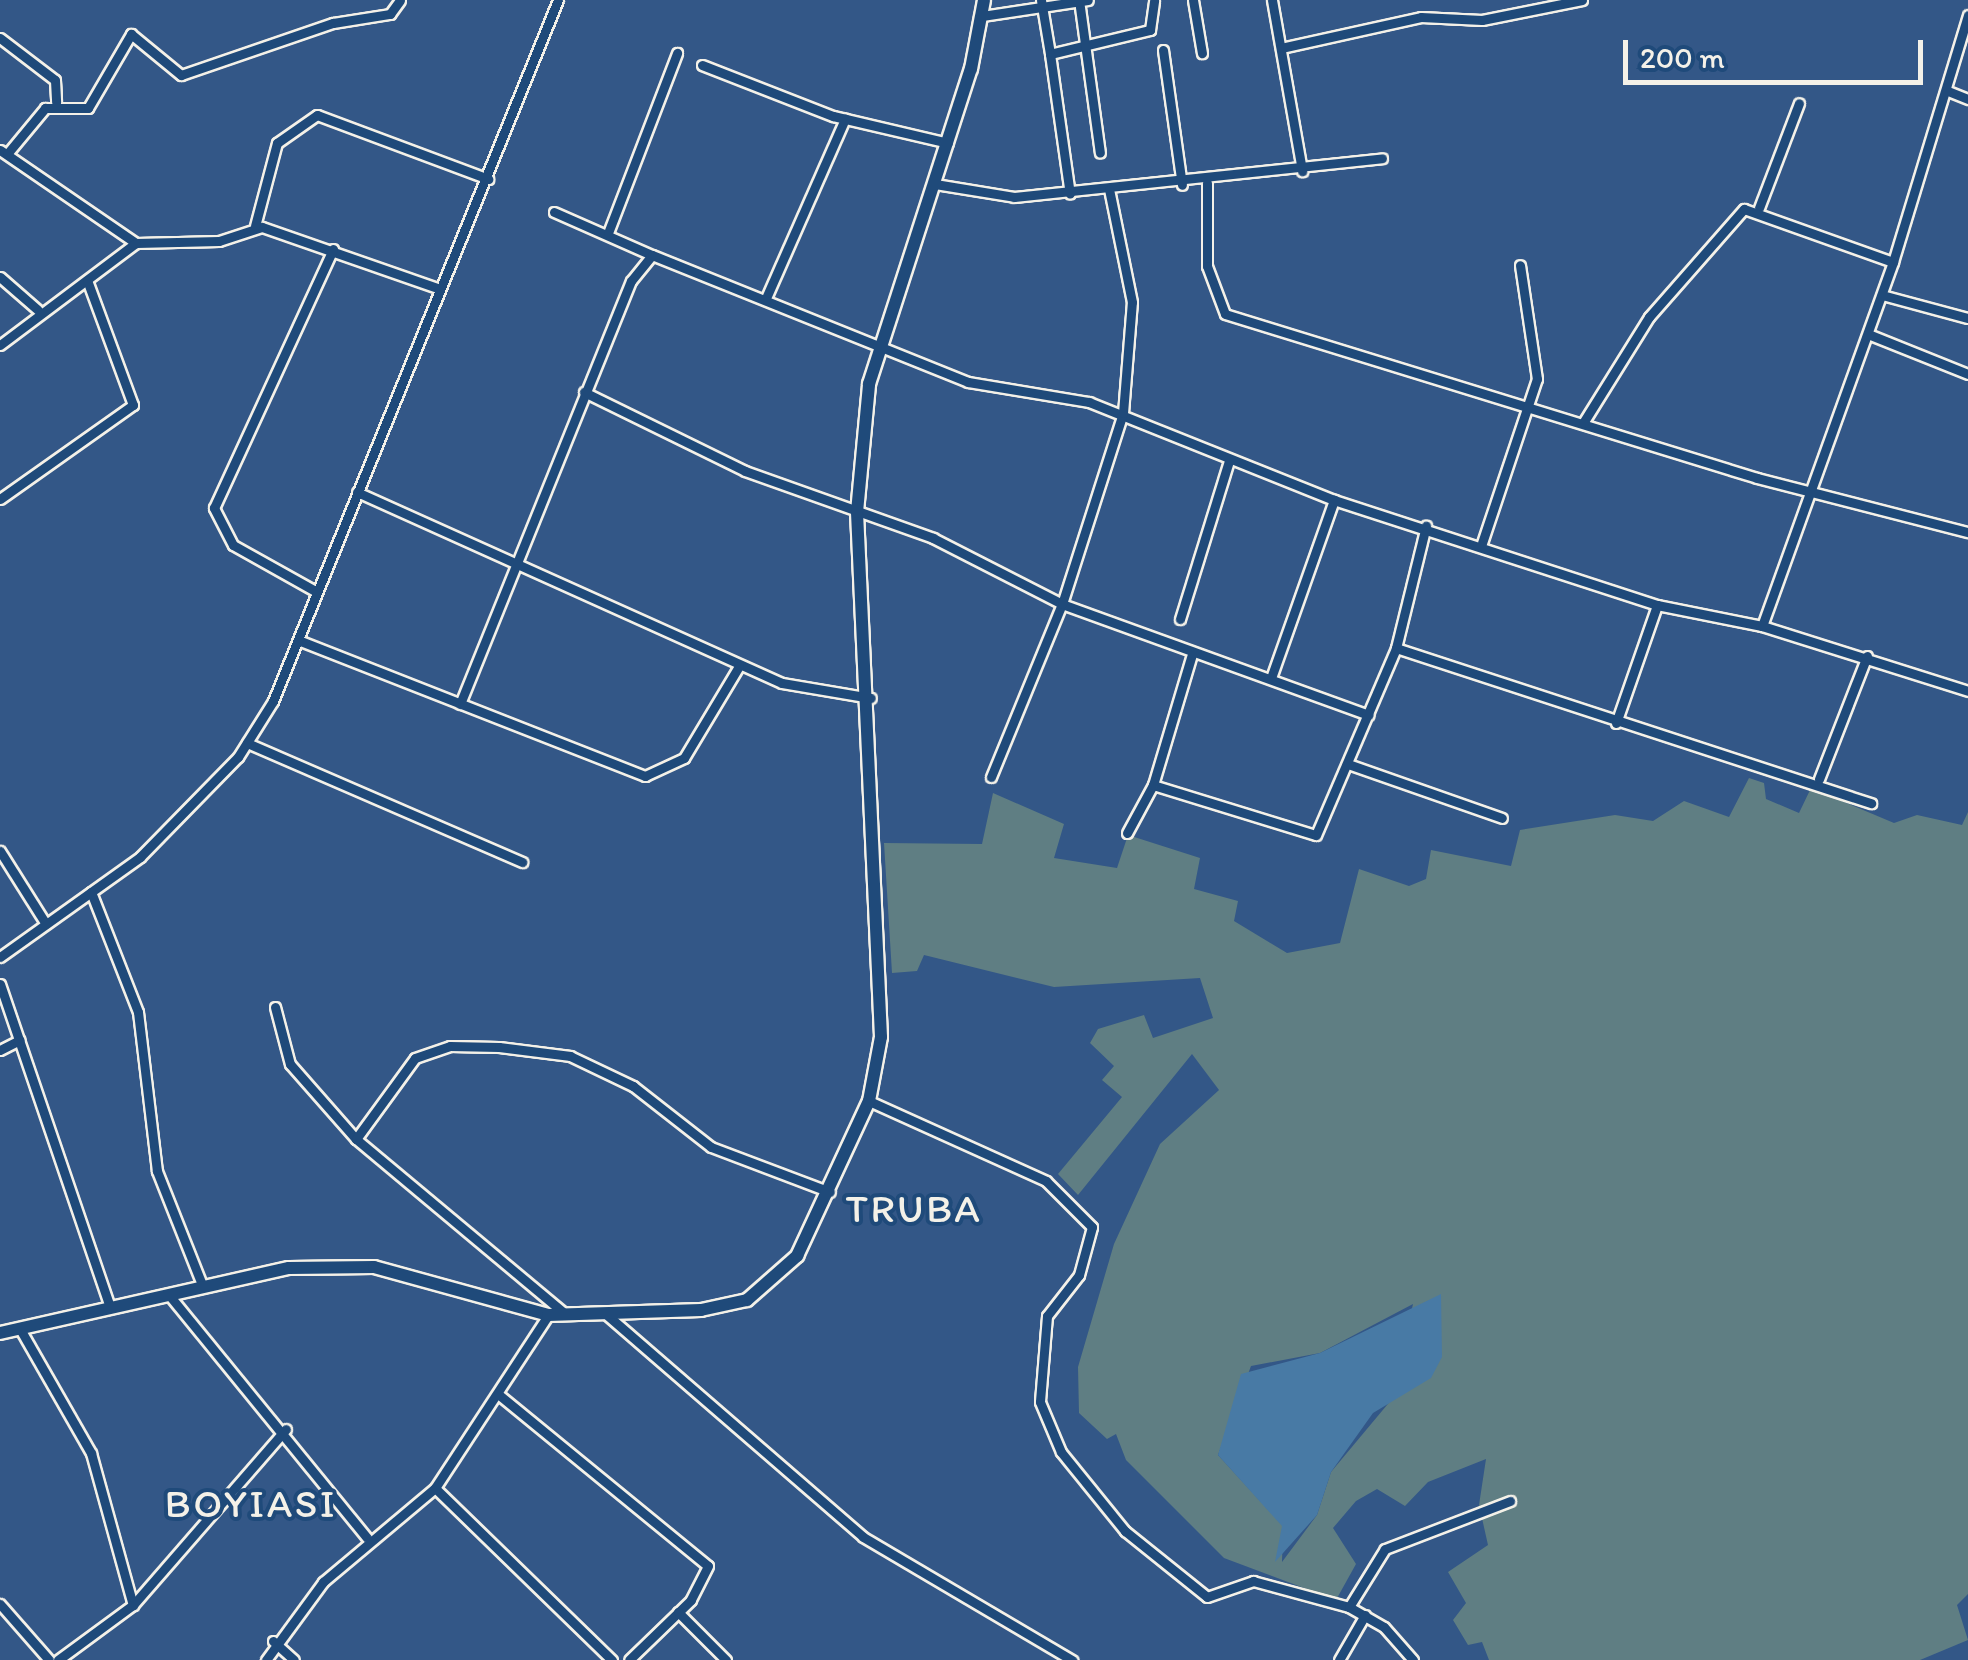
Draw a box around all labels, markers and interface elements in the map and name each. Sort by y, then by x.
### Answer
scale bar [1628,20,1928,82]
text: 200 m [1640,39,1725,76]
district label: TRUBA [845,1184,983,1232]
district label: BOYIASI [167,1479,335,1527]

